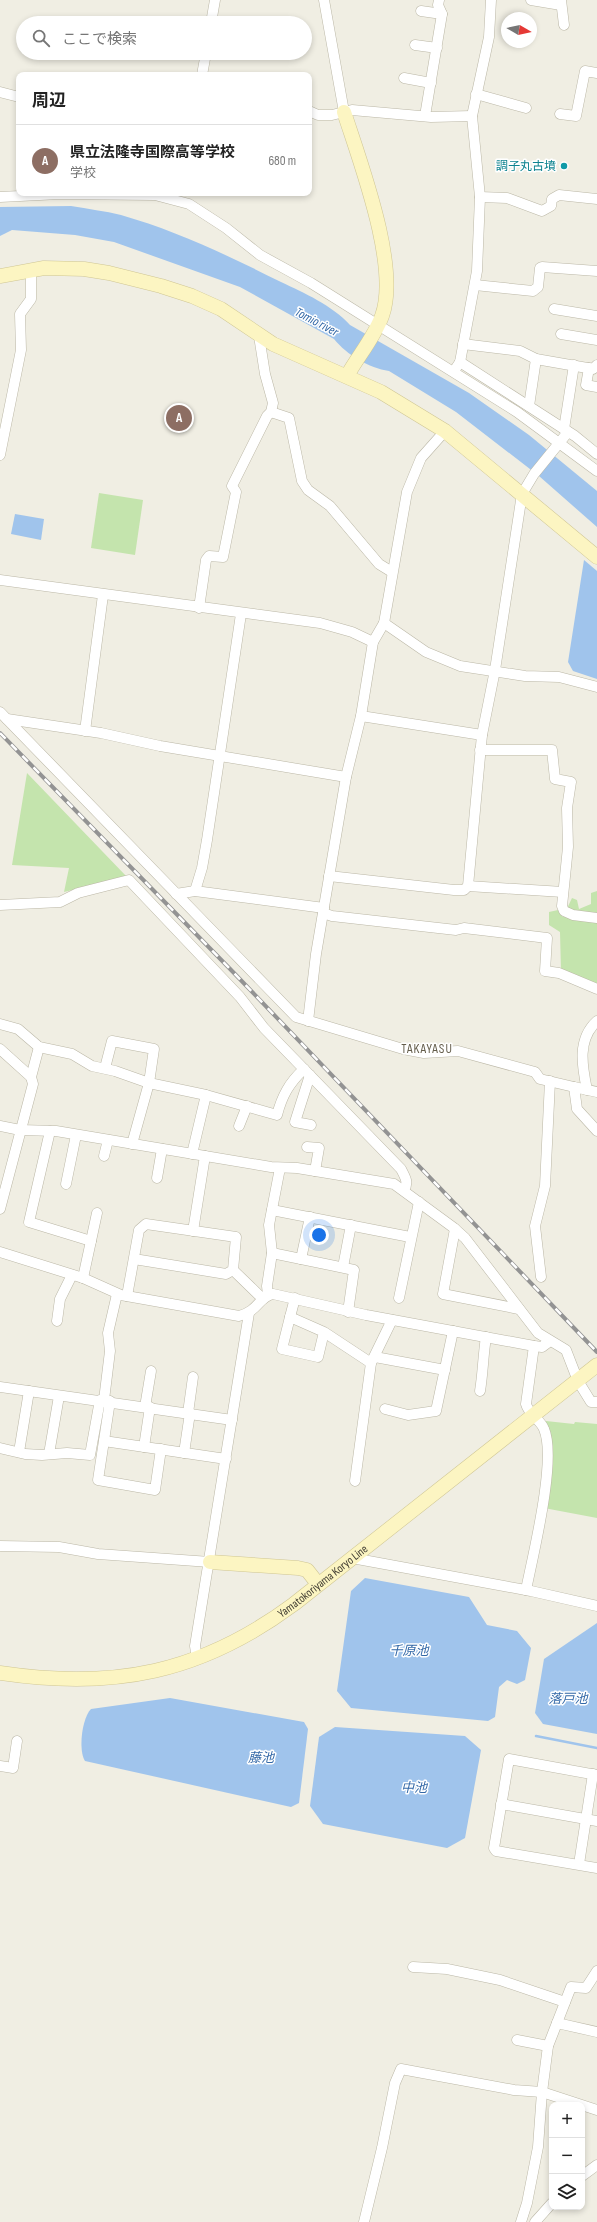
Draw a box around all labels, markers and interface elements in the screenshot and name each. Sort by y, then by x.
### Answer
north arrow [501,12,537,48]
search box [16,16,312,60]
icon: search [30,27,52,49]
text: ここで検索 [62,30,137,49]
text: 周辺 [32,91,66,111]
text: 県立法隆寺国際高等学校 [70,143,235,162]
text: A [42,153,48,169]
text: 680 m [268,153,296,169]
place label: 調子丸古墳 [496,159,556,174]
marker: 調子丸古墳 [559,161,569,171]
text: 学校 [70,165,96,181]
water label: Tomio river [292,304,342,341]
pin: A [166,403,192,433]
district label: TAKAYASU [401,1041,453,1057]
your location [309,1225,329,1245]
street label: Yamatokoriyama Koryo Line [275,1541,371,1621]
water label: 千原池 [389,1643,430,1659]
water label: 落戸池 [548,1691,589,1707]
water label: 藤池 [248,1750,276,1766]
water label: 中池 [401,1780,429,1796]
map controls [549,2102,585,2210]
button: + [549,2102,585,2138]
button: − [549,2138,585,2174]
button: layers [549,2174,585,2210]

